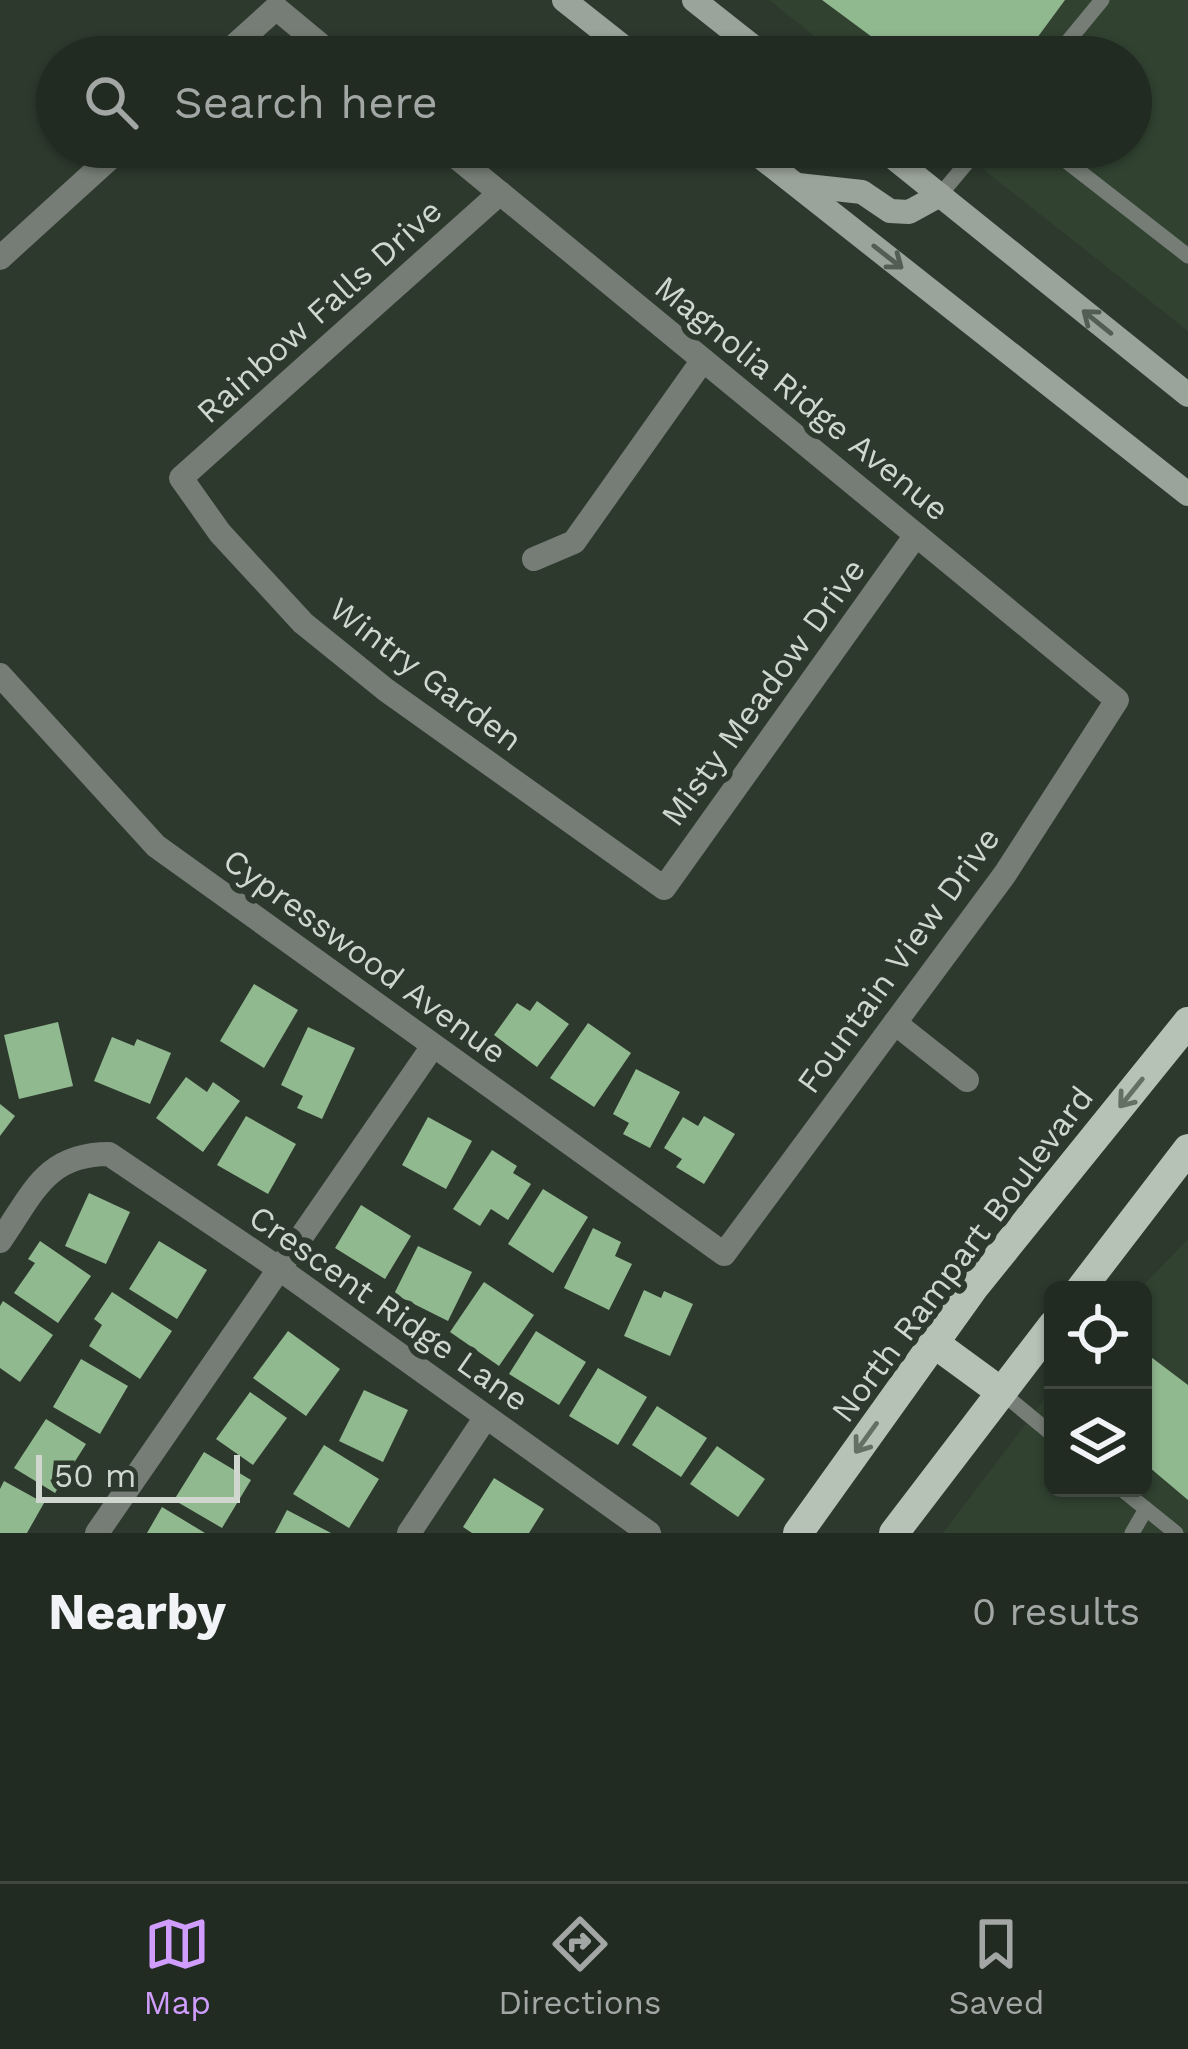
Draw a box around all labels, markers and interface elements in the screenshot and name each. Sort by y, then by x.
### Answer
search box [36,36,1152,168]
icon: search [78,69,144,135]
text: Search here [174,76,438,129]
street label: Rainbow Falls Drive [189,191,449,431]
one-way arrow [871,243,903,270]
street label: Magnolia Ridge Avenue [647,267,957,529]
one-way arrow [1082,309,1113,336]
street label: Misty Meadow Drive [653,551,873,833]
street label: Wintry Garden [322,589,530,759]
street label: Fountain View Drive [788,819,1008,1101]
street label: Cypresswood Avenue [216,840,514,1072]
one-way arrow [1118,1076,1145,1108]
street label: North Rampart Boulevard [823,1078,1101,1430]
street label: Crescent Ridge Lane [242,1197,536,1419]
map controls [1044,1281,1152,1497]
button: locate [1044,1281,1152,1389]
button: layers [1044,1389,1152,1497]
one-way arrow [854,1421,879,1454]
scale bar [36,1449,240,1502]
text: 50 m [54,1456,136,1495]
text: Nearby [48,1582,226,1641]
text: 0 results [972,1589,1140,1634]
tab: Map [144,1911,211,2022]
tab: Directions [498,1911,661,2022]
tab: Saved [949,1911,1044,2022]

